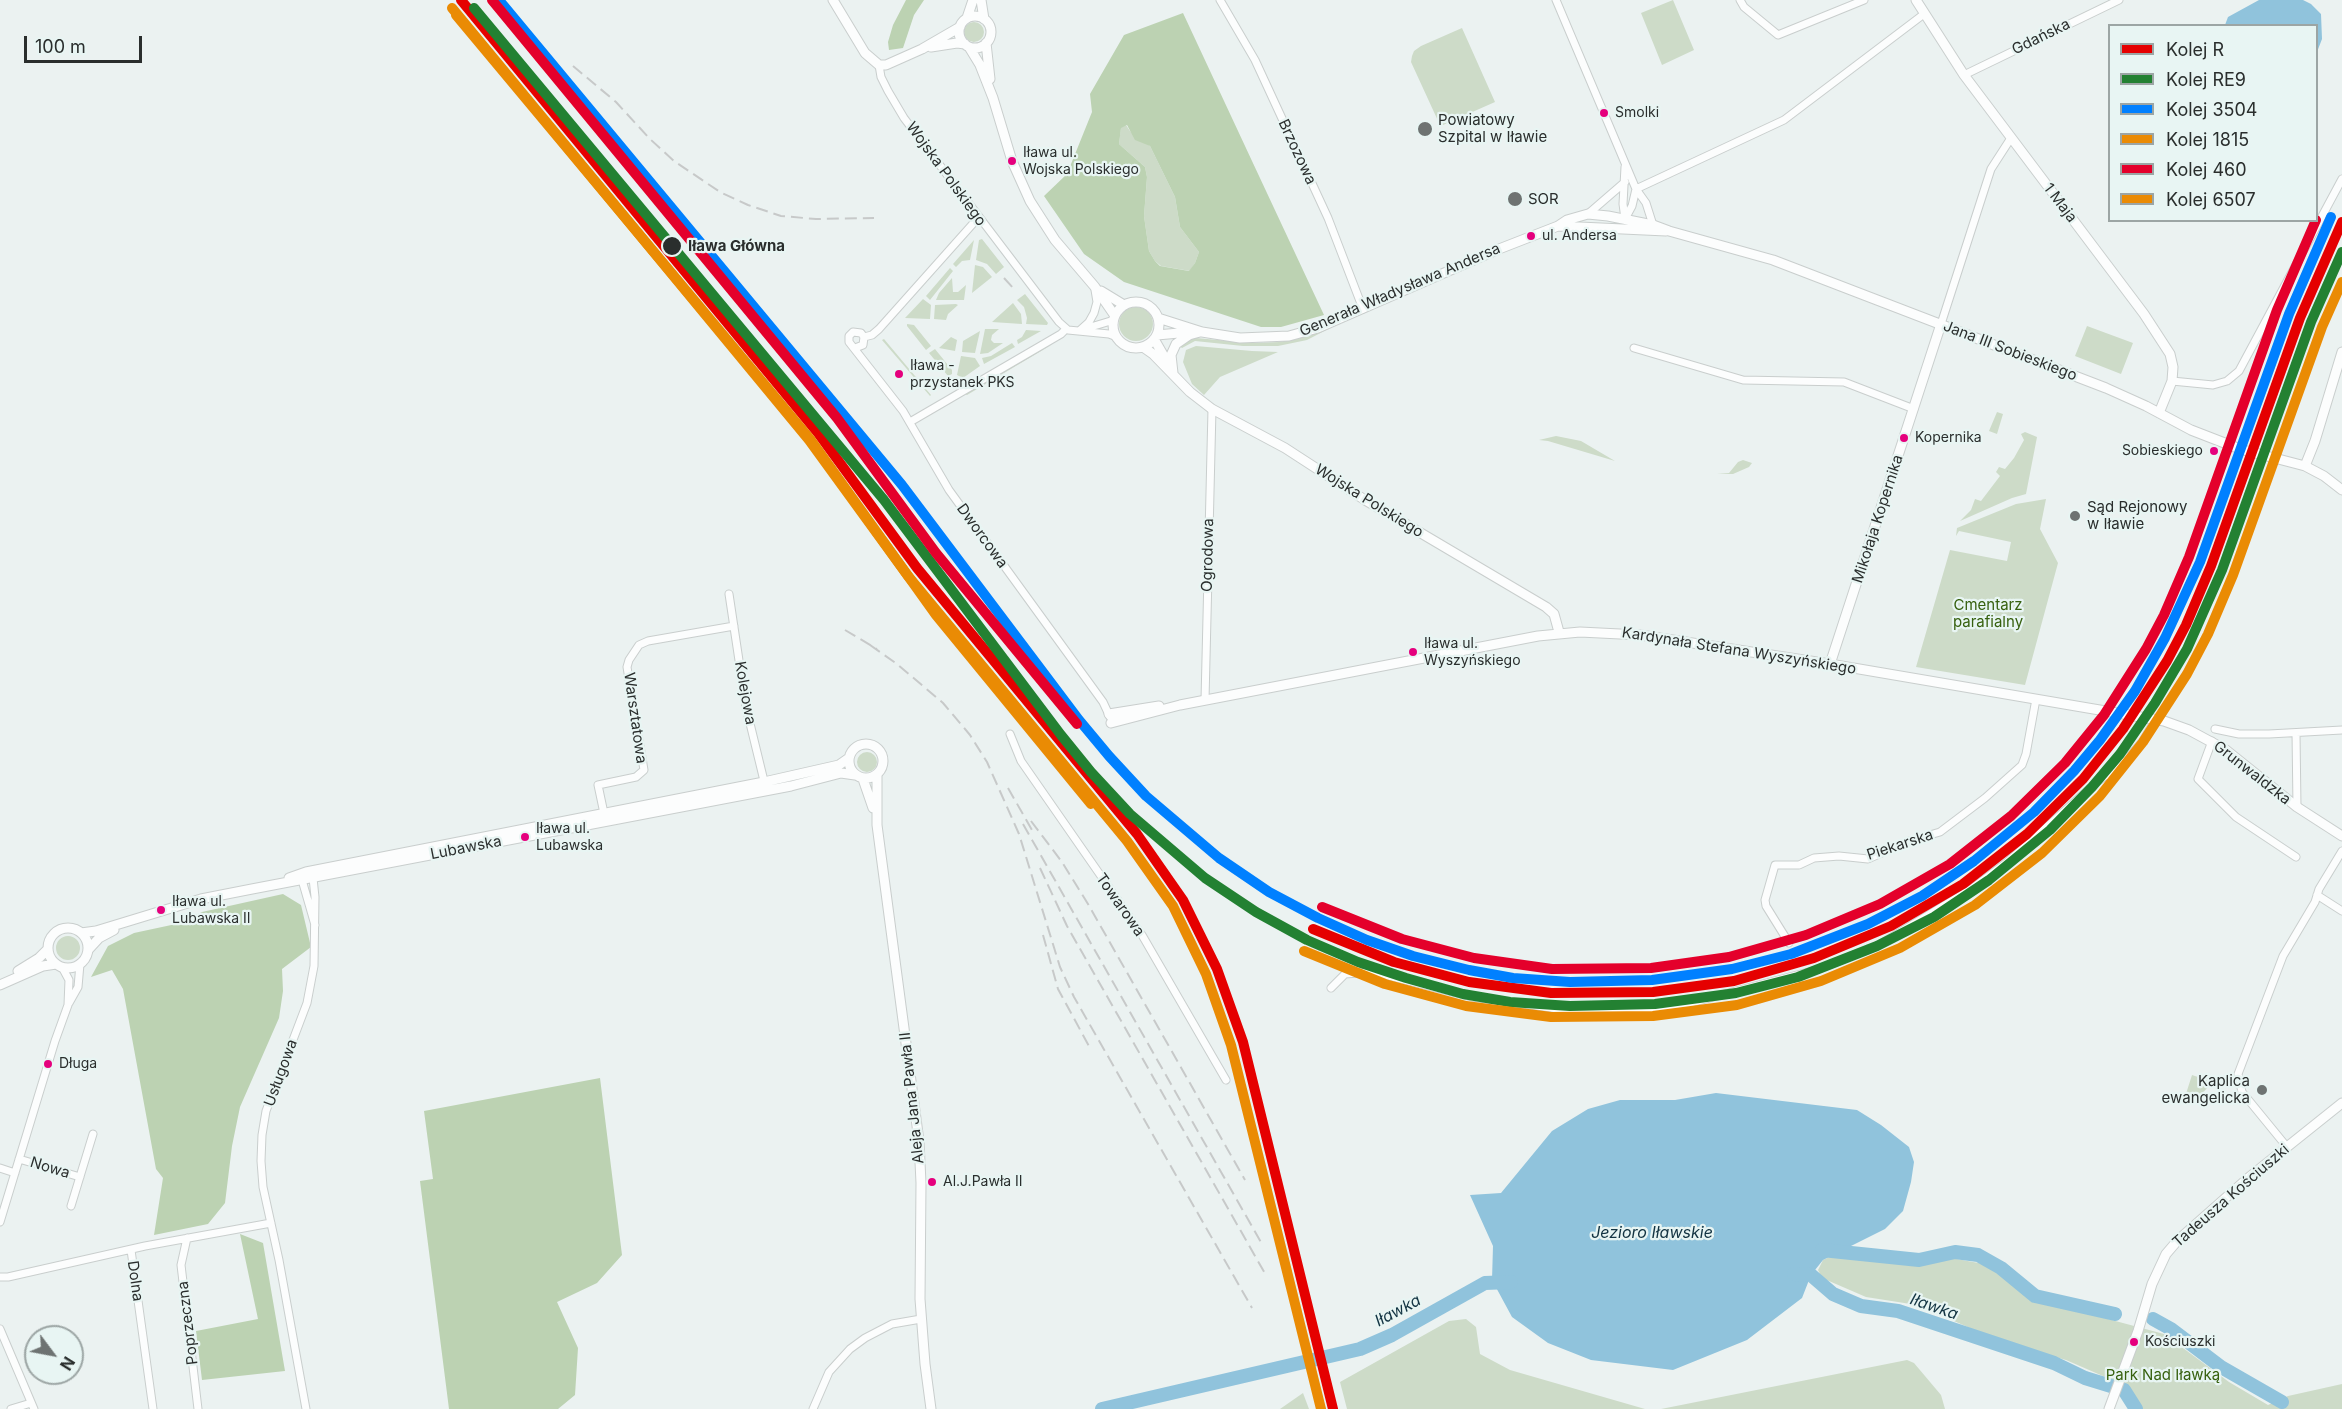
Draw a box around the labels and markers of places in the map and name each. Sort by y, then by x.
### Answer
place label: Smolki [1615,105,1659,121]
marker: Smolki [1598,107,1610,119]
place label: Powiatowy Szpital w Iławie [1438,111,1547,146]
marker: Powiatowy Szpital w Iławie [1416,120,1434,138]
place label: Iława ul. Wojska Polskiego [1023,145,1139,178]
marker: Iława ul. Wojska Polskiego [1006,155,1018,167]
marker: SOR [1506,190,1524,208]
place label: SOR [1528,190,1559,208]
place label: ul. Andersa [1542,228,1617,244]
marker: ul. Andersa [1525,230,1537,242]
marker: Iława Główna [661,235,683,257]
place label: Iława Główna [688,237,785,255]
place label: Iława - przystanek PKS [910,358,1015,390]
marker: Iława - przystanek PKS [893,368,905,380]
place label: Kopernika [1915,430,1982,446]
marker: Kopernika [1898,432,1910,444]
place label: Sobieskiego [2122,443,2203,459]
marker: Sobieskiego [2208,445,2220,457]
place label: Sąd Rejonowy w Iławie [2087,498,2188,533]
marker: Sąd Rejonowy w Iławie [2068,509,2082,523]
place label: Iława ul. Wyszyńskiego [1424,636,1521,668]
marker: Iława ul. Wyszyńskiego [1407,646,1419,658]
place label: Iława ul. Lubawska [536,821,603,854]
marker: Iława ul. Lubawska [519,831,531,843]
place label: Iława ul. Lubawska II [172,894,251,927]
marker: Iława ul. Lubawska II [155,904,167,916]
place label: Długa [59,1056,97,1072]
marker: Długa [42,1058,54,1070]
place label: Kaplica ewangelicka [2162,1072,2250,1107]
marker: Kaplica ewangelicka [2255,1083,2269,1097]
place label: Al.J.Pawła II [943,1174,1023,1190]
marker: Al.J.Pawła II [926,1176,938,1188]
place label: Kościuszki [2145,1334,2215,1350]
marker: Kościuszki [2128,1336,2140,1348]

